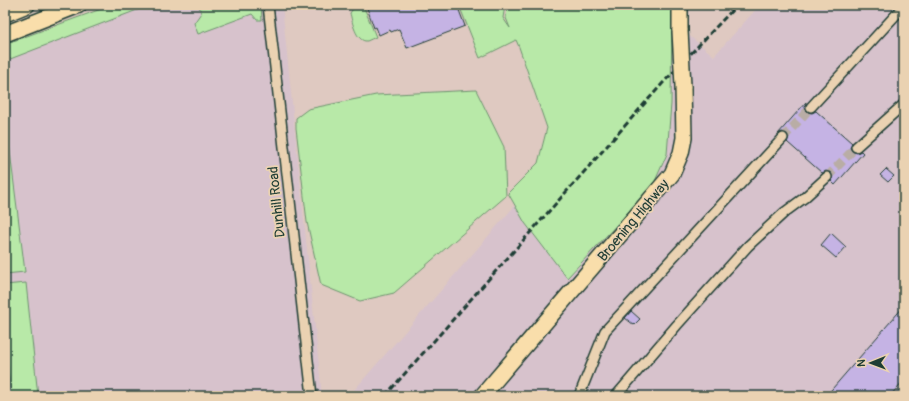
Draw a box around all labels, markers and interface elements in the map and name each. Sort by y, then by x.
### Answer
street label: Dunhill Road [264,165,289,238]
street label: Broening Highway [594,176,673,265]
north arrow [851,343,891,383]
text: N [855,359,868,367]

